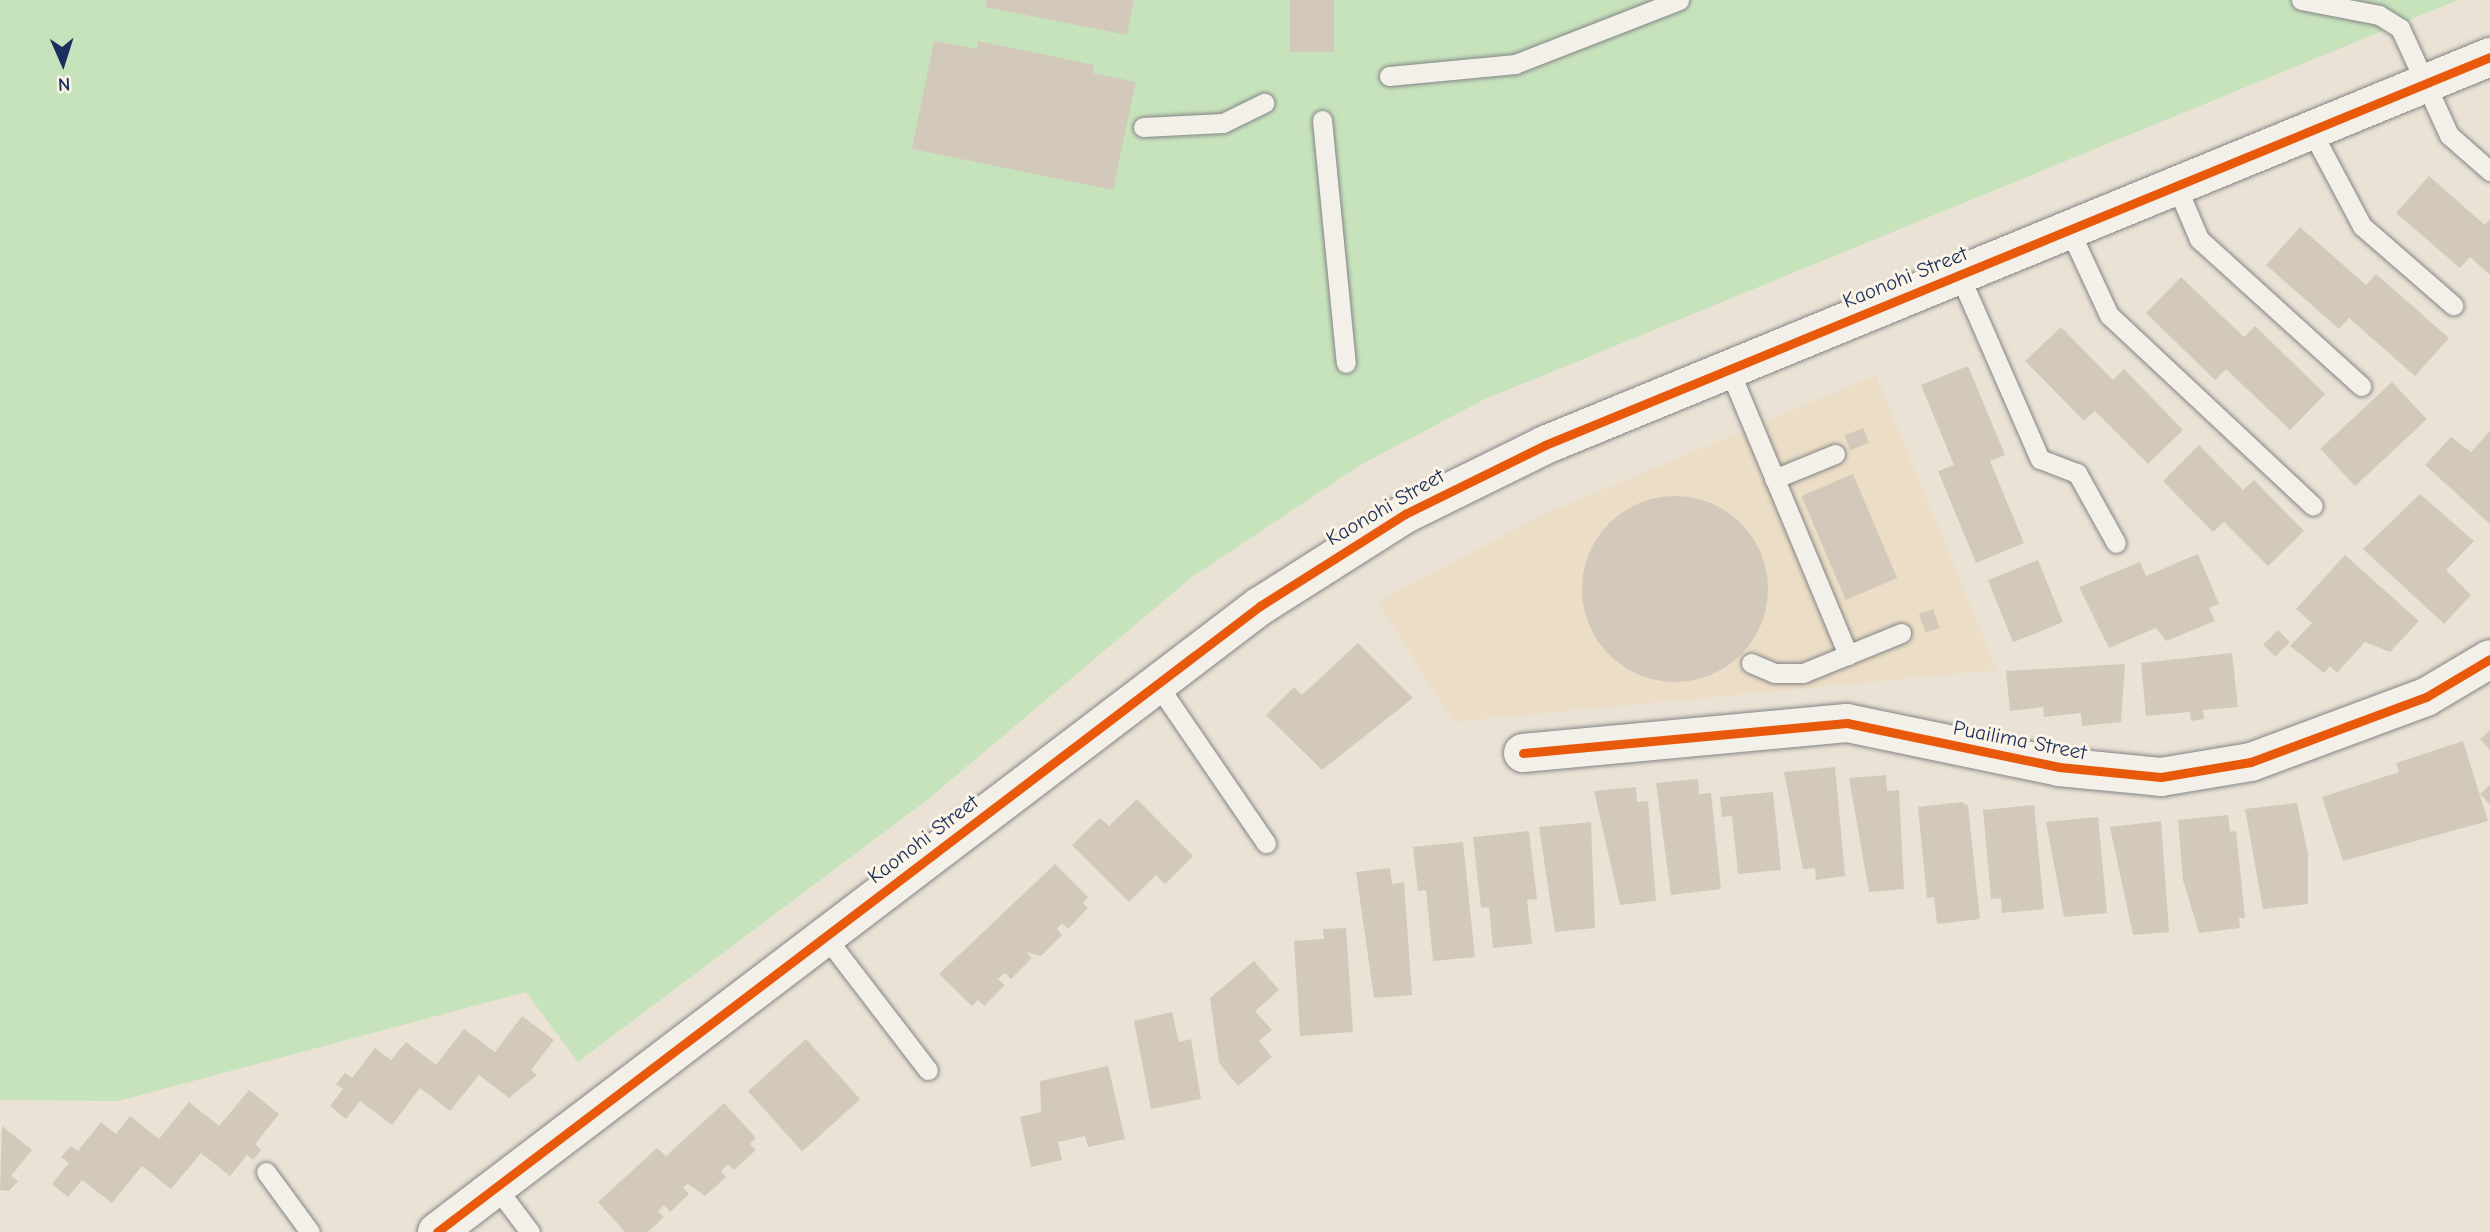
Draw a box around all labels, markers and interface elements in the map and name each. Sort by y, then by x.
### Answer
north arrow [28,28,98,98]
text: N [57,73,71,95]
street label: Kaonohi Street [1839,241,1971,313]
street label: Kaonohi Street [1322,463,1448,551]
street label: Puailima Street [1951,715,2089,765]
street label: Kaonohi Street [863,789,983,889]

